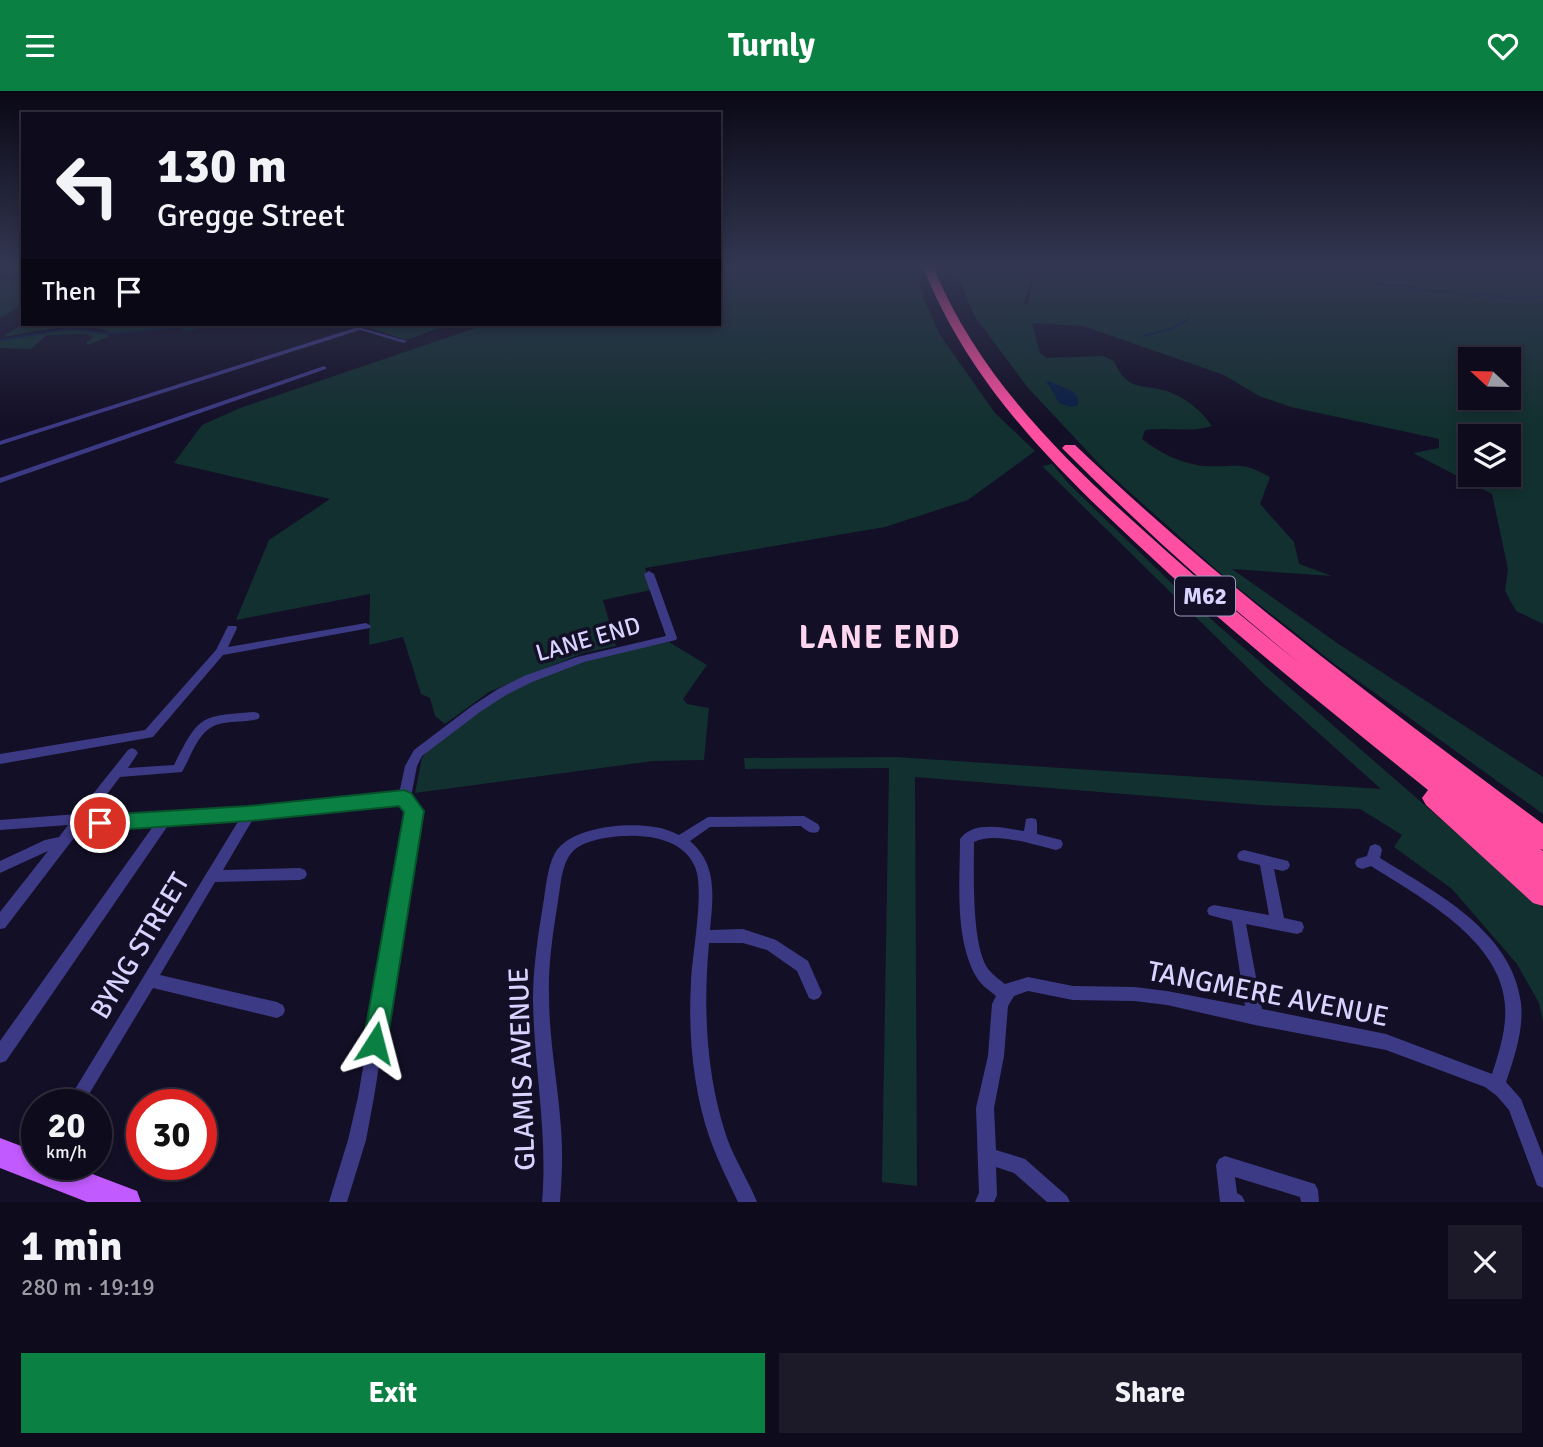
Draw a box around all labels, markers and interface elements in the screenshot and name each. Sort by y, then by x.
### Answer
text: Turnly [728,26,815,65]
icon: menu [21,27,59,65]
icon: heart [1484,27,1522,65]
text: 130 m [157,136,287,196]
icon: left [42,140,133,231]
text: Gregge Street [157,196,345,235]
icon: arrive [110,273,148,311]
text: Then [42,276,96,308]
north arrow [1458,347,1521,409]
map controls [1458,347,1521,487]
button: layers [1458,424,1521,487]
road number: M62 [1175,576,1235,615]
street label: LANE END [532,610,644,668]
district label: LANE END [799,618,961,657]
pin [70,793,130,853]
icon: arrive [81,804,119,842]
street label: BYNG STREET [83,867,197,1025]
street label: TANGMERE AVENUE [1145,954,1391,1034]
street label: GLAMIS AVENUE [501,967,543,1171]
position arrow [338,1006,412,1080]
speed limit sign: 30 [126,1089,217,1180]
text: 20 [48,1104,85,1147]
text: km/h [46,1141,87,1163]
text: 1 min [21,1221,122,1272]
button: close [1448,1225,1522,1299]
text: 280 m · 19:19 [21,1273,155,1302]
button: Exit [21,1353,765,1433]
button: Share [779,1353,1522,1433]

